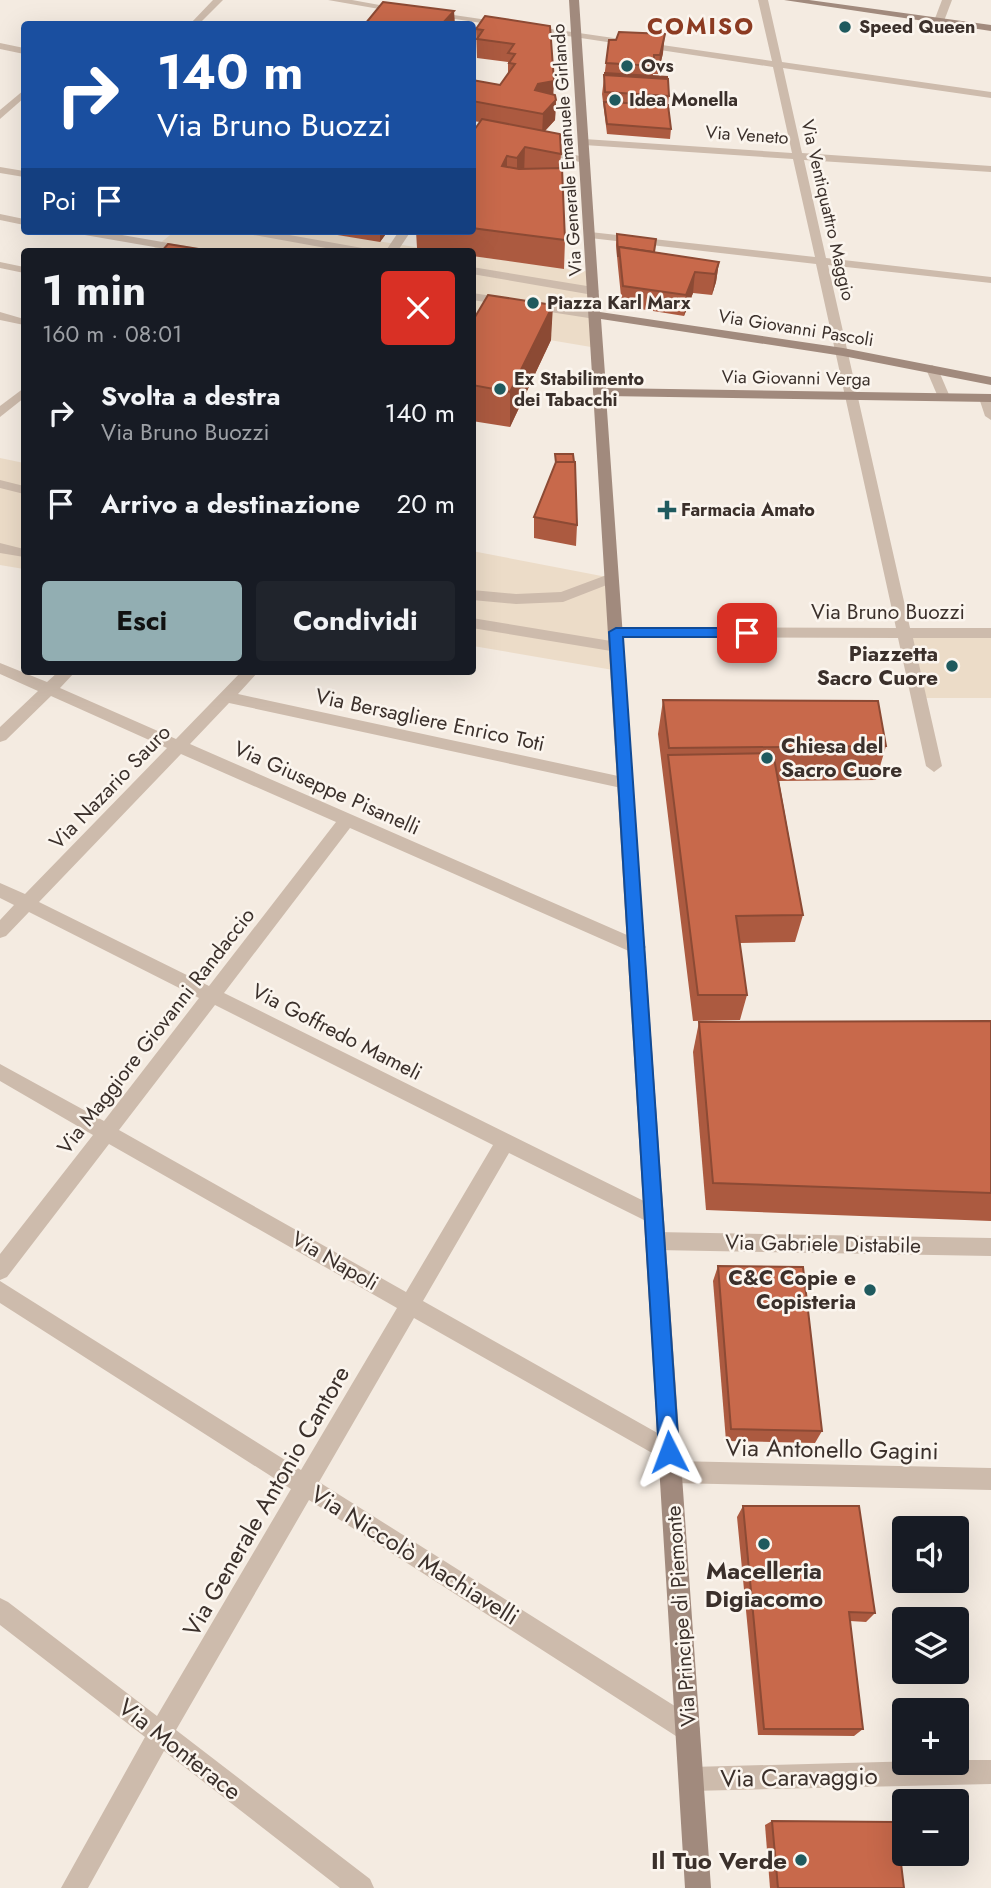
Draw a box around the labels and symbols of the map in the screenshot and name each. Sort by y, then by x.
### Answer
district label: COMISO [647,9,755,43]
place label: Speed Queen [859,14,975,40]
marker: Speed Queen [837,19,853,35]
street label: Via Generale Emanuele Girlando [545,23,589,277]
place label: Ovs [641,53,674,79]
marker: Ovs [619,58,635,74]
place label: Idea Monella [629,87,738,113]
marker: Idea Monella [607,92,623,108]
street label: Via Ventiquattro Maggio [795,117,862,303]
street label: Via Veneto [705,119,790,151]
place label: Piazza Karl Marx [547,290,691,316]
marker: Piazza Karl Marx [525,295,541,311]
street label: Via Giovanni Pascoli [717,303,875,353]
street label: Via Giovanni Verga [721,364,871,392]
place label: Ex Stabilimento dei Tabacchi [514,366,645,413]
marker: Ex Stabilimento dei Tabacchi [492,381,508,397]
place label: Farmacia Amato [681,497,815,523]
marker: Farmacia Amato [659,502,675,518]
street label: Via Bruno Buozzi [811,597,965,627]
pin [717,603,777,663]
place label: Piazzetta Sacro Cuore [817,639,938,693]
marker: Piazzetta Sacro Cuore [944,658,960,674]
street label: Via Bersagliere Enrico Toti [313,681,547,759]
street label: Via Nazario Sauro [42,718,178,856]
place label: Chiesa del Sacro Cuore [781,731,902,785]
street label: Via Giuseppe Pisanelli [229,733,425,843]
marker: Chiesa del Sacro Cuore [759,750,775,766]
street label: Via Maggiore Giovanni Randaccio [50,901,262,1161]
street label: Via Goffredo Mameli [247,976,427,1088]
street label: Via Napoli [286,1224,384,1298]
street label: Via Gabriele Distabile [725,1227,921,1261]
place label: C&C Copie e Copisteria [728,1263,856,1317]
marker: C&C Copie e Copisteria [862,1282,878,1298]
street label: Via Generale Antonio Cantore [174,1359,358,1643]
position arrow [632,1415,706,1489]
street label: Via Antonello Gagini [725,1430,939,1468]
street label: Via Niccolò Machiavelli [304,1477,526,1633]
street label: Via Principe di Piemonte [658,1504,704,1727]
marker: Macelleria Digiacomo [756,1536,772,1552]
place label: Macelleria Digiacomo [705,1553,823,1616]
street label: Via Monterace [111,1690,249,1808]
street label: Via Caravaggio [720,1758,878,1796]
place label: Il Tuo Verde [651,1843,787,1878]
marker: Il Tuo Verde [793,1852,809,1868]

